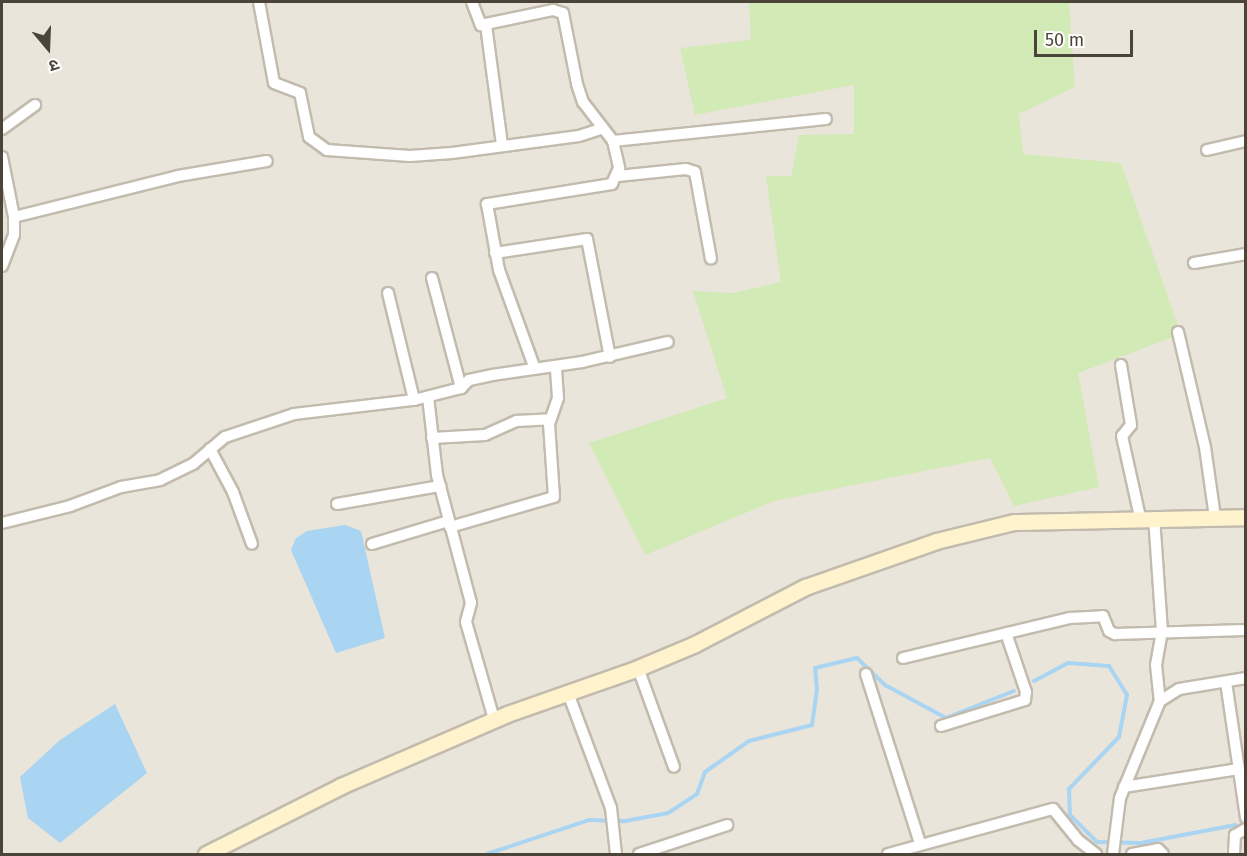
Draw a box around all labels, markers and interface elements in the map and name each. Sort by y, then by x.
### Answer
north arrow [18,18,78,78]
scale bar [1037,18,1136,56]
text: 50 m [1045,29,1084,51]
text: उ [46,55,62,76]

